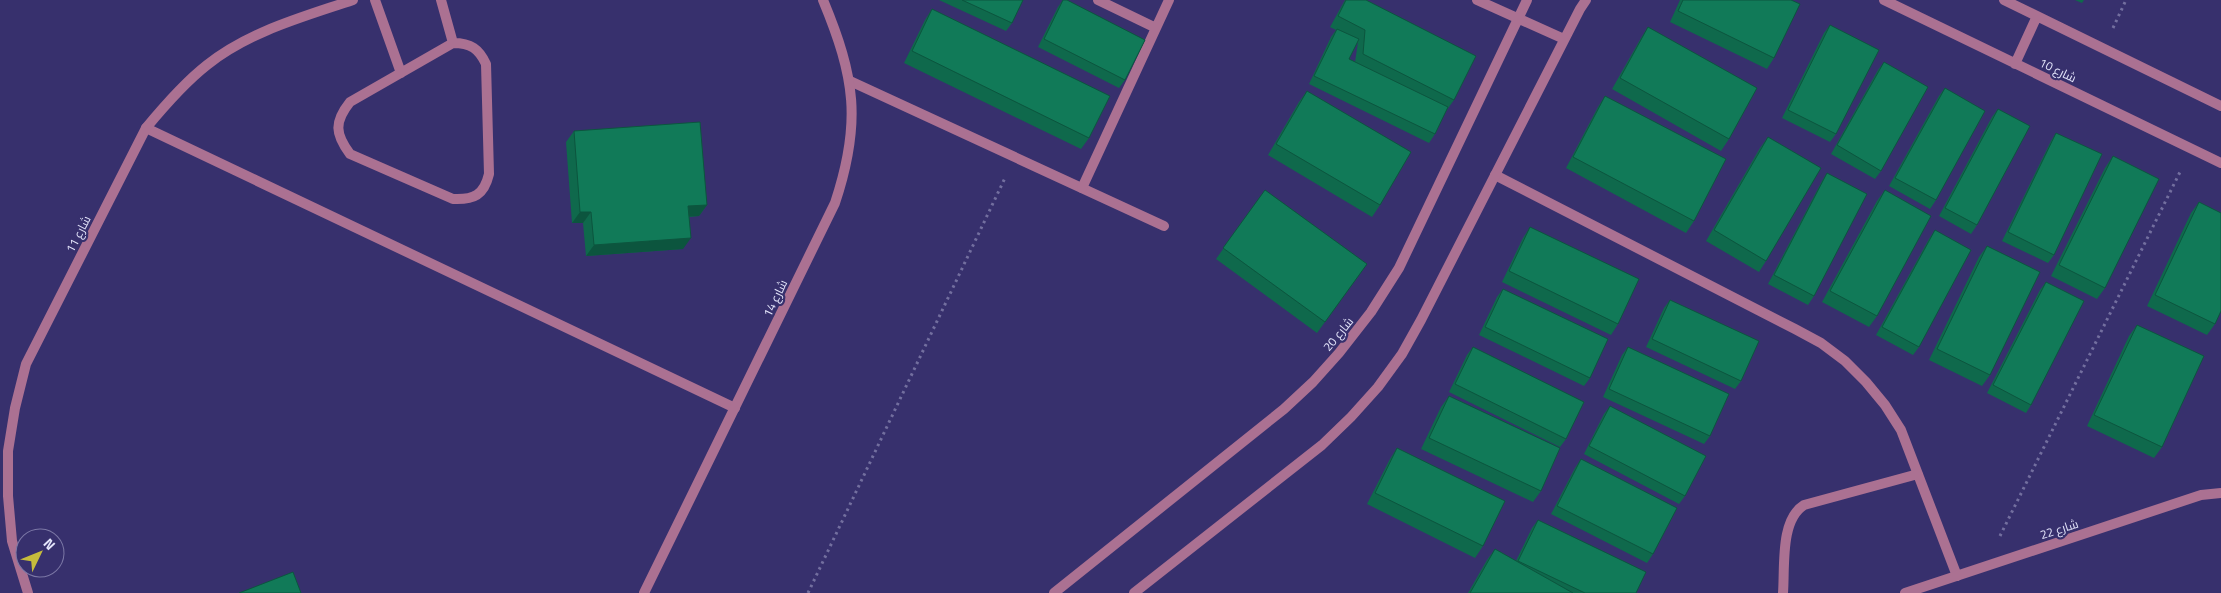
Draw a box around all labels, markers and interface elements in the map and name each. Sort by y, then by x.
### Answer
street label: شارع 10 [2036,53,2080,87]
street label: شارع 11 [61,212,95,256]
street label: شارع 14 [758,276,792,320]
street label: شارع 20 [1318,313,1358,355]
street label: شارع 22 [2037,514,2081,544]
north arrow [15,528,65,578]
text: N [39,533,61,555]

